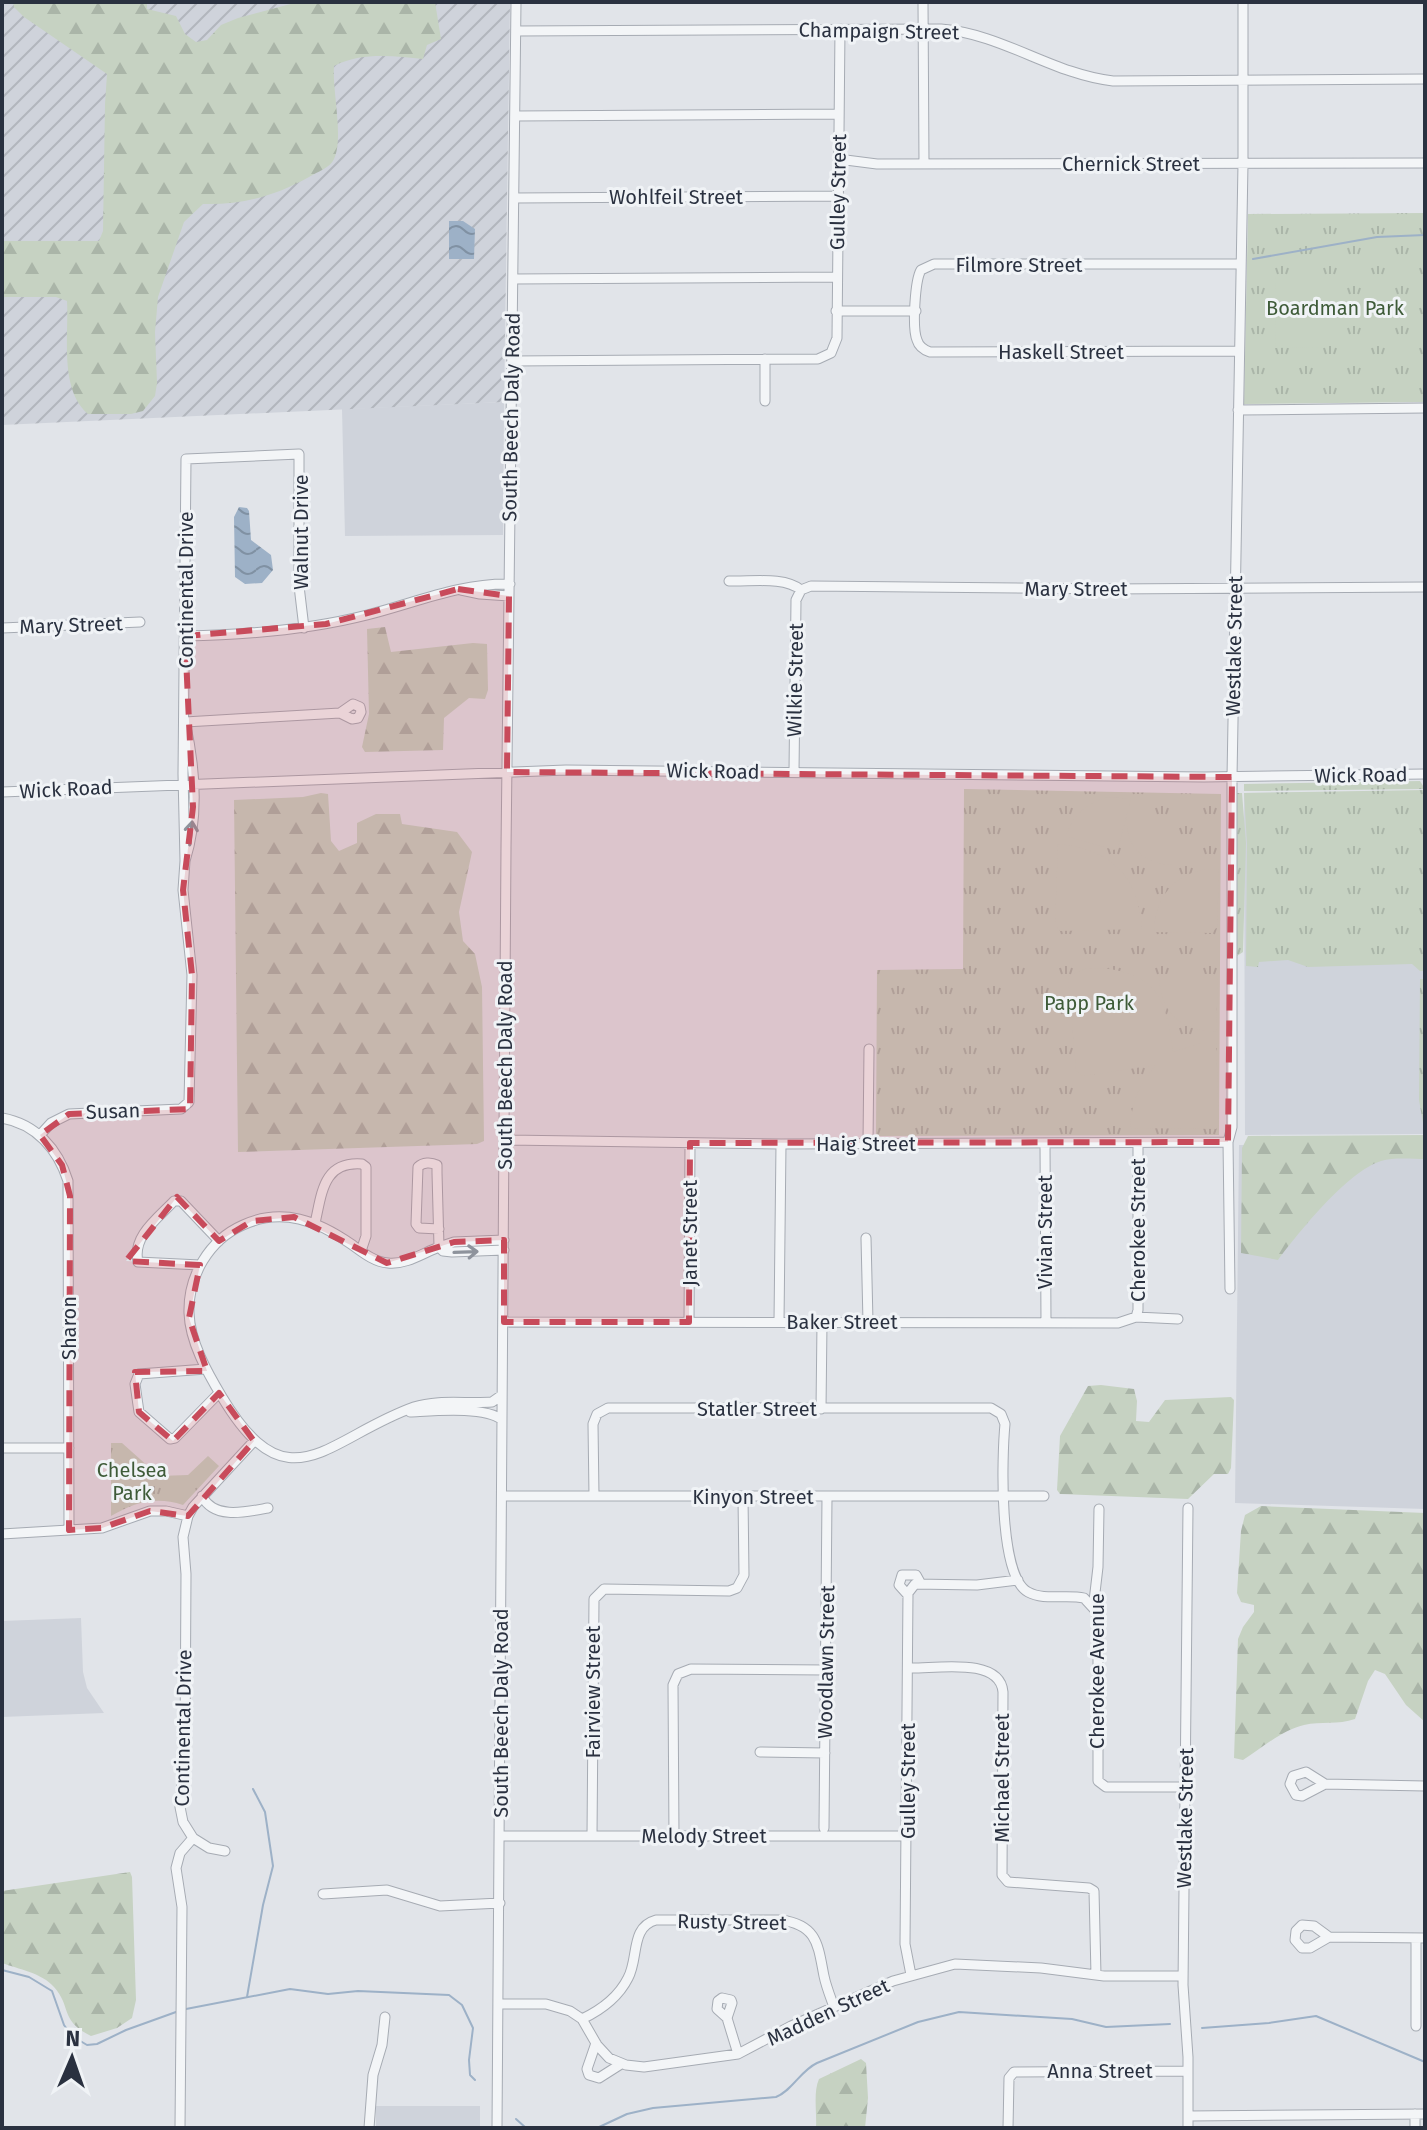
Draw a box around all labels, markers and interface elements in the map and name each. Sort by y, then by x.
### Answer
street label: Champaign Street [798,18,960,44]
street label: Gulley Street [825,133,851,250]
street label: Chernick Street [1062,152,1201,176]
street label: Wohlfeil Street [609,185,744,209]
street label: Filmore Street [955,253,1083,277]
park label: Boardman Park [1266,296,1405,320]
street label: South Beech Daly Road [497,312,525,522]
street label: Haskell Street [998,340,1125,364]
street label: Walnut Drive [289,474,313,590]
street label: Continental Drive [174,511,198,669]
street label: Westlake Street [1221,575,1247,717]
street label: Mary Street [1024,577,1129,601]
street label: Mary Street [19,611,124,639]
street label: Wilkie Street [782,622,808,737]
street label: Wick Road [666,758,760,784]
street label: Wick Road [1314,762,1408,788]
street label: Wick Road [19,775,113,803]
one-way arrow [184,820,199,847]
street label: South Beech Daly Road [493,960,517,1170]
park label: Papp Park [1044,991,1135,1015]
street label: Susan [85,1098,141,1124]
street label: Haig Street [816,1132,917,1156]
street label: Cherokee Street [1126,1157,1150,1302]
street label: Vivian Street [1033,1174,1057,1289]
street label: Janet Street [678,1179,702,1286]
one-way arrow [452,1244,479,1259]
street label: Sharon [57,1296,81,1360]
street label: Baker Street [786,1310,898,1334]
street label: Statler Street [697,1397,818,1421]
park label: Chelsea Park [97,1458,167,1505]
street label: Kinyon Street [692,1485,815,1509]
street label: Woodlawn Street [813,1584,839,1739]
street label: Cherokee Avenue [1085,1593,1109,1749]
street label: South Beech Daly Road [489,1608,513,1818]
street label: Fairview Street [581,1625,605,1759]
street label: Continental Drive [170,1649,196,1807]
street label: Michael Street [990,1712,1014,1843]
street label: Gulley Street [896,1722,920,1839]
street label: Westlake Street [1172,1747,1198,1889]
street label: Melody Street [641,1824,767,1848]
street label: Rusty Street [677,1909,788,1935]
street label: Madden Street [763,1973,894,2051]
north arrow [32,2018,112,2098]
text: N [65,2025,80,2052]
street label: Anna Street [1047,2059,1153,2083]

